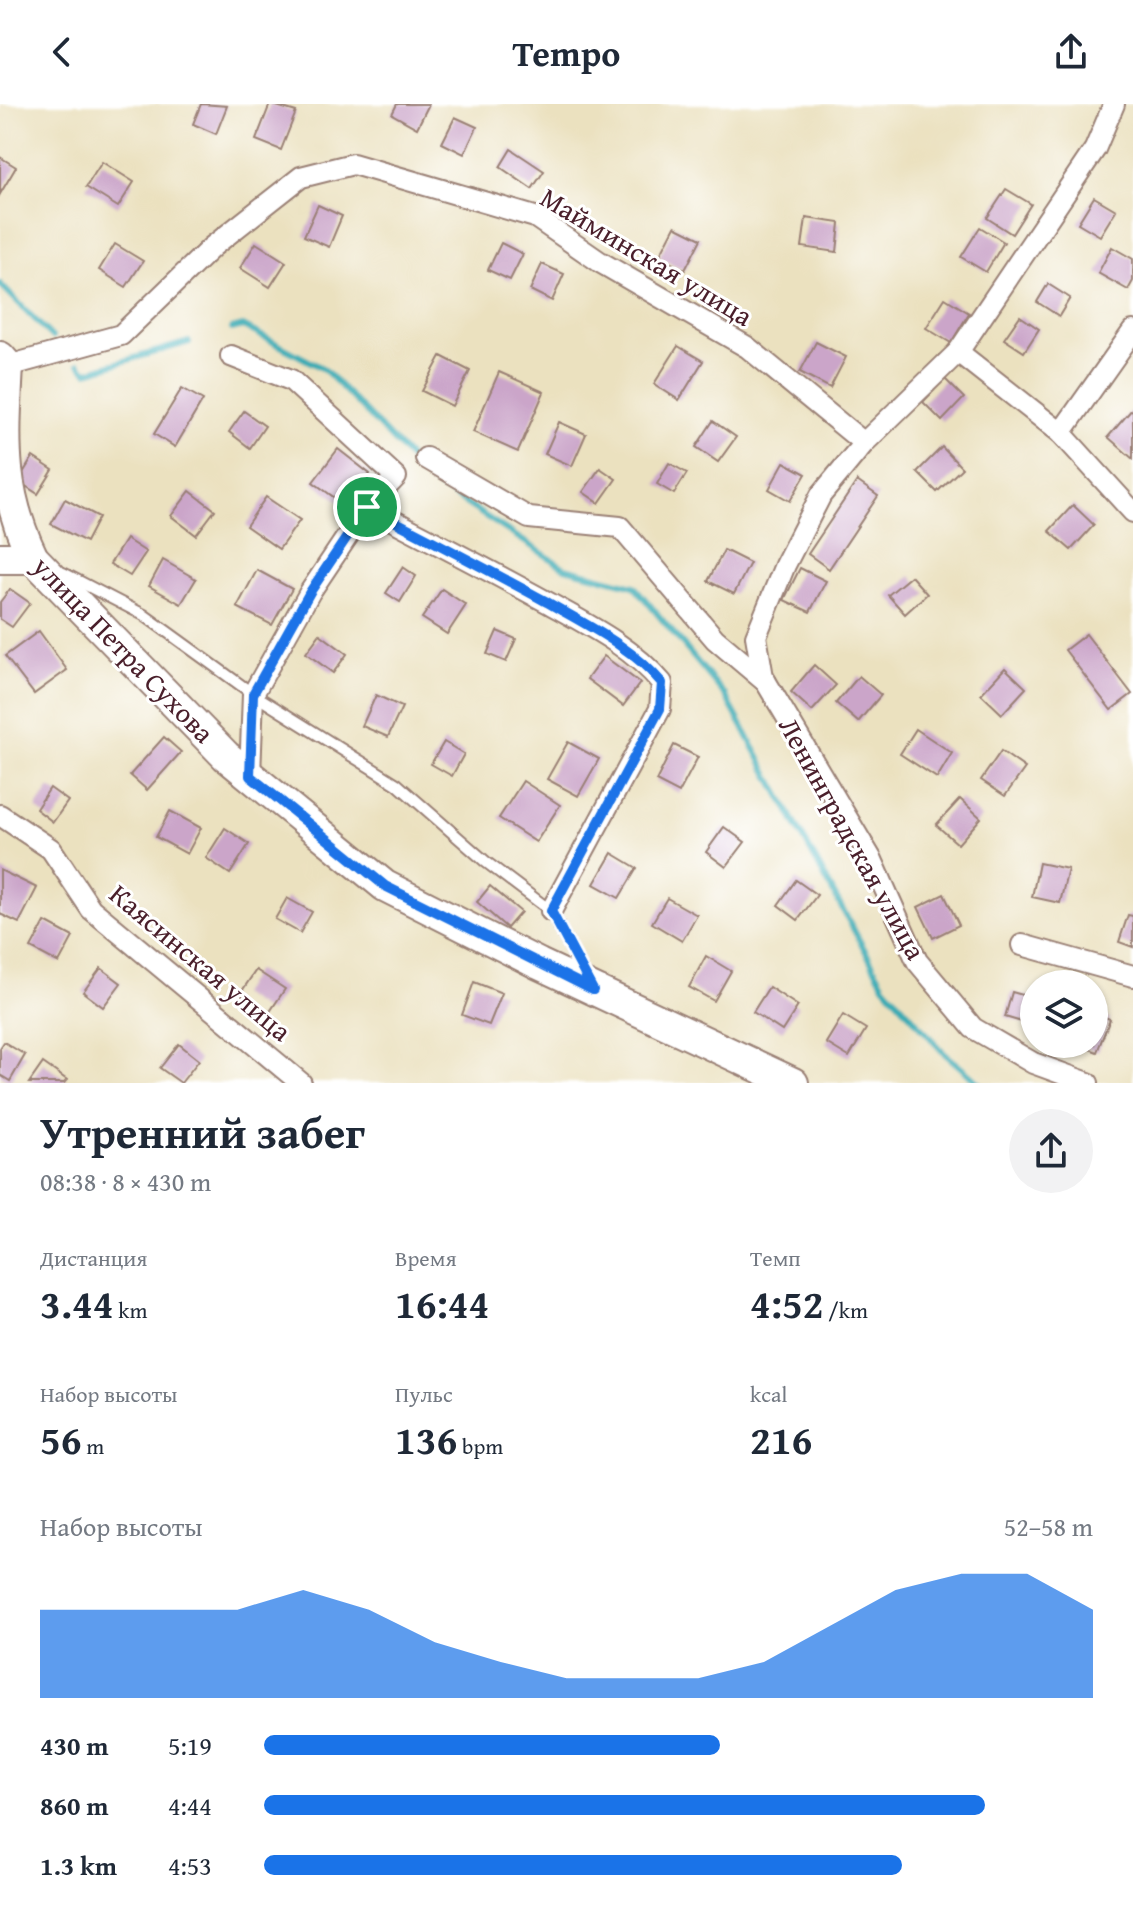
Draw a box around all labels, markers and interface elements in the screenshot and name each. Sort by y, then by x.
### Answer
text: Tempo [513,26,621,79]
icon: back [40,30,84,74]
icon: share [1049,30,1093,74]
street label: Майминская улица [533,176,761,336]
pin [333,473,401,541]
icon: arrive [345,485,389,529]
street label: улица Петра Сухова [23,546,225,752]
street label: Ленинградская улица [769,709,937,967]
street label: Каясинская улица [101,874,301,1051]
map controls [1020,970,1108,1058]
button: layers [1020,970,1108,1058]
text: Утренний забег [40,1100,365,1164]
button: share [1009,1109,1093,1193]
text: 08:38 · 8 × 430 m [40,1162,211,1201]
text: Дистанция [40,1242,148,1274]
text: Время [395,1242,457,1274]
text: Темп [750,1242,801,1274]
text: 3.44 [40,1274,113,1333]
text: 16:44 [395,1274,489,1333]
text: 4:52 [750,1274,823,1333]
text: km [113,1294,147,1326]
text: /km [823,1294,868,1326]
text: Набор высоты [40,1378,177,1410]
text: Пульс [395,1378,453,1410]
text: kcal [750,1378,788,1410]
text: 56 [40,1410,81,1469]
text: 136 [395,1410,457,1469]
text: 216 [750,1410,812,1469]
text: m [81,1430,104,1462]
text: bpm [457,1430,503,1462]
text: Набор высоты [40,1507,202,1546]
text: 52–58 m [1004,1507,1093,1546]
text: 430 m [40,1726,108,1765]
text: 5:19 [168,1726,212,1765]
text: 860 m [40,1786,108,1825]
text: 4:44 [168,1786,212,1825]
text: 1.3 km [40,1846,117,1885]
text: 4:53 [168,1846,212,1885]

